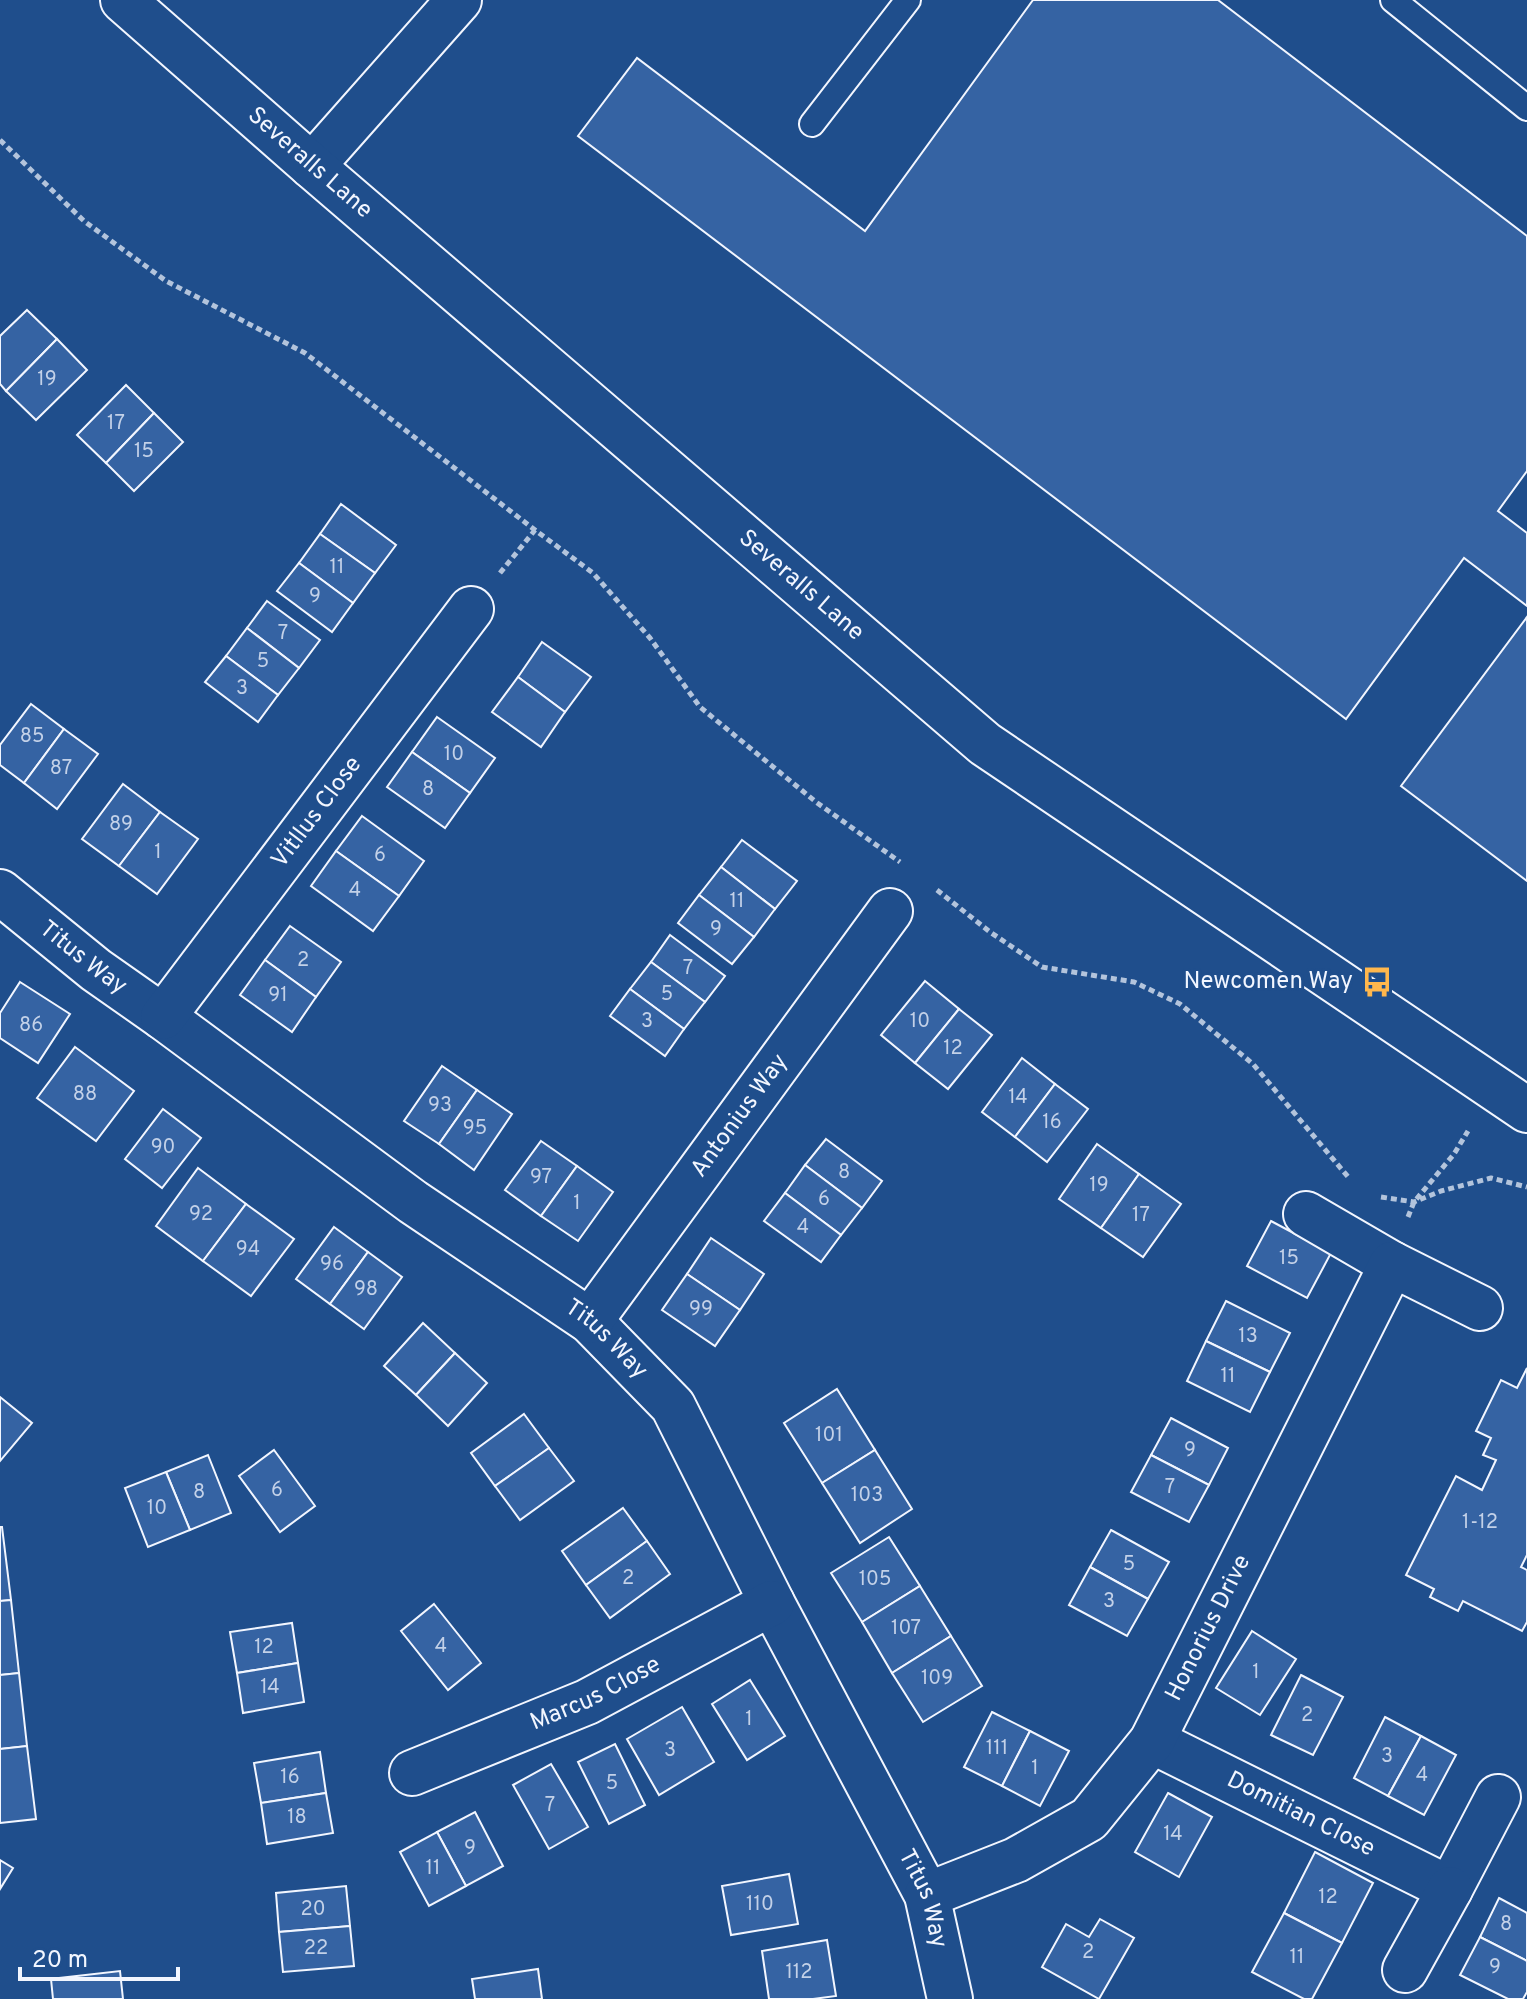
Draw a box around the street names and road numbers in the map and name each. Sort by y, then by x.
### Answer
street label: Severalls Lane [241,101,378,226]
street label: Severalls Lane [732,524,870,648]
street label: Vitllus Close [265,751,369,875]
street label: Titus Way [33,915,132,1002]
street label: Antonius Way [685,1048,795,1184]
street label: Titus Way [559,1293,654,1386]
street label: Honorius Drive [1159,1550,1258,1706]
street label: Marcus Close [526,1650,666,1738]
street label: Domitian Close [1222,1765,1380,1864]
street label: Titus Way [891,1844,953,1951]

